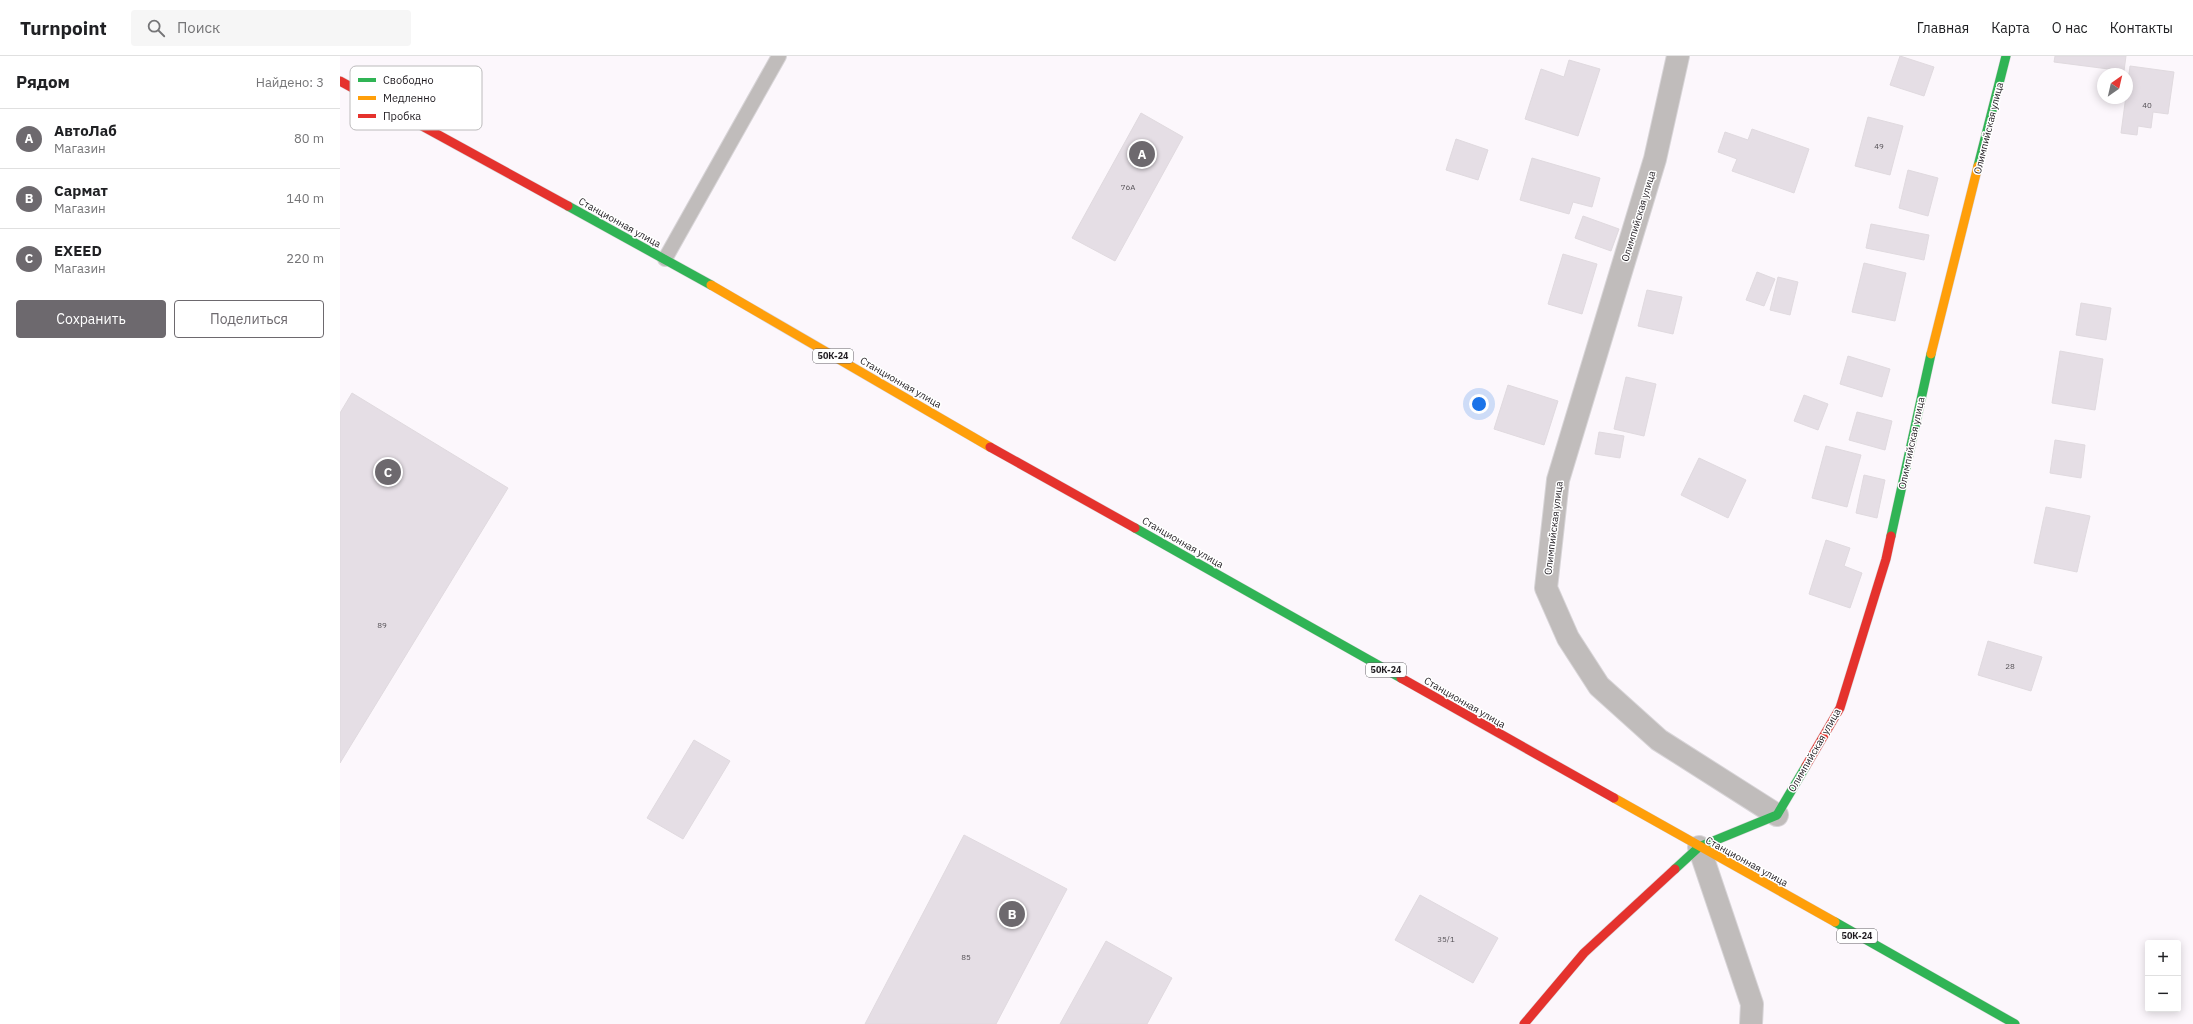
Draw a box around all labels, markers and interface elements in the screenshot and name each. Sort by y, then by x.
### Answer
search box [131,10,411,46]
text: Turnpoint [20,16,107,40]
icon: search [145,17,167,39]
text: Поиск [177,18,220,37]
text: Главная [1917,19,1969,37]
text: Карта [1991,19,2030,37]
text: О нас [2052,19,2088,37]
text: Контакты [2110,19,2173,37]
legend [350,66,482,130]
north arrow [2097,68,2133,104]
text: Рядом [16,71,70,93]
text: Свободно [383,73,434,87]
text: Найдено: 3 [256,74,324,91]
street label: Олимпийская улица [1971,80,2006,175]
text: Медленно [383,91,436,105]
house number: 40 [2142,100,2152,110]
text: Пробка [383,109,421,123]
text: АвтоЛаб [54,121,117,140]
text: A [25,130,33,147]
text: 80 m [294,130,324,147]
pin: A [1129,139,1155,169]
text: Магазин [54,140,106,157]
house number: 49 [1874,141,1884,151]
street label: Олимпийская улица [1619,169,1659,263]
text: Сармат [54,181,108,200]
house number: 76А [1121,182,1135,192]
text: B [25,190,33,207]
text: 140 m [286,190,324,207]
street label: Станционная улица [576,194,664,251]
text: Магазин [54,200,106,217]
text: EXEED [54,241,102,260]
text: C [25,250,33,267]
text: 220 m [286,250,324,267]
text: Магазин [54,260,106,277]
button: Сохранить [16,300,166,338]
button: Поделиться [174,300,324,338]
road number: 50К-24 [813,349,853,363]
street label: Станционная улица [858,354,944,411]
your location [1469,394,1489,414]
street label: Олимпийская улица [1895,395,1928,490]
pin: C [375,457,401,487]
street label: Олимпийская улица [1541,480,1566,576]
street label: Станционная улица [1140,514,1226,571]
house number: 89 [377,620,387,630]
house number: 28 [2005,661,2015,671]
road number: 50К-24 [1366,663,1406,677]
street label: Станционная улица [1422,674,1508,731]
street label: Олимпийская улица [1785,706,1844,794]
street label: Станционная улица [1703,833,1791,890]
pin: B [999,899,1025,929]
road number: 50К-24 [1837,929,1877,943]
house number: 35/1 [1437,934,1455,944]
map controls [2145,940,2181,1012]
button: + [2145,940,2181,976]
house number: 85 [961,952,971,962]
button: − [2145,976,2181,1012]

